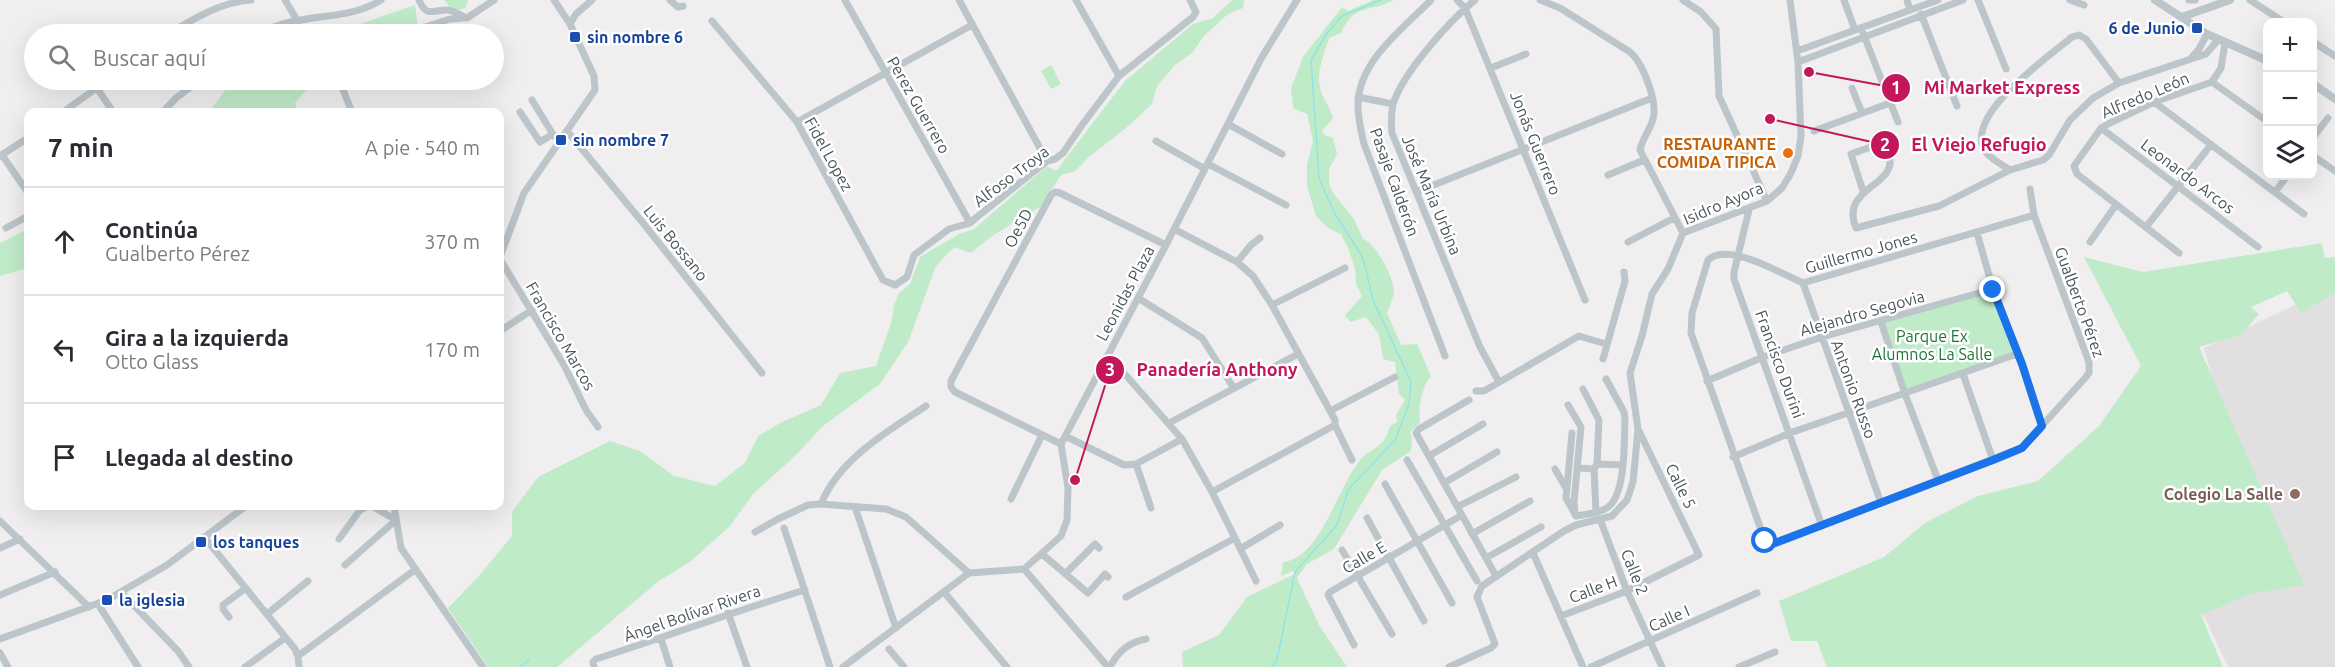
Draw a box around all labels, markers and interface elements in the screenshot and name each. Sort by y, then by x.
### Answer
map controls [2263,18,2317,180]
button: + [2263,18,2317,72]
place label: 6 de Junio [2108,19,2185,37]
marker: 6 de Junio [2190,21,2204,35]
search box [24,24,504,90]
place label: sin nombre 6 [587,28,683,46]
marker: sin nombre 6 [568,30,582,44]
icon: search [45,41,78,74]
text: Buscar aquí [93,45,206,70]
street label: Perez Guerrero [884,53,954,157]
street label: Alfredo León [2098,68,2192,122]
callout: Mi Market Express [1881,70,2092,106]
button: − [2263,72,2317,126]
text: 1 [1891,77,1901,97]
text: Mi Market Express [1924,77,2080,97]
street label: Jonás Guerrero [1507,89,1565,197]
street label: Fidel Lopez [801,114,857,194]
street label: Pasaje Calderón [1367,125,1423,239]
button: layers [2263,126,2317,180]
callout: El Viejo Refugio [1870,127,2059,163]
place label: sin nombre 7 [573,131,669,149]
street label: José María Urbina [1399,132,1465,258]
text: 7 min [48,133,114,162]
marker: sin nombre 7 [554,133,568,147]
text: 2 [1880,134,1890,154]
text: El Viejo Refugio [1911,134,2047,154]
place label: RESTAURANTE COMIDA TIPICA [1657,135,1777,171]
street label: Leonardo Arcos [2138,135,2238,217]
text: A pie · 540 m [365,136,480,159]
street label: Alfoso Troya [970,142,1052,210]
marker: RESTAURANTE COMIDA TIPICA [1781,146,1795,160]
street label: Isidro Ayora [1680,178,1766,228]
street label: Luis Bossano [640,202,712,284]
street label: Oe5D [1000,205,1036,251]
text: Continúa [105,217,198,242]
icon: ahead [48,225,81,258]
street label: Guillermo Jones [1803,227,1919,277]
text: 370 m [424,230,480,253]
text: Gualberto Pérez [105,242,250,265]
street label: Leonidas Plaza [1092,242,1158,344]
street label: Gualberto Pérez [2052,244,2108,360]
route end [1979,276,2005,302]
street label: Francisco Marcos [523,279,599,393]
street label: Alejandro Segovia [1798,287,1926,339]
street label: Francisco Durini [1752,308,1808,420]
text: Gira a la izquierda [105,325,289,350]
park label: Parque Ex Alumnos La Salle [1872,327,1992,363]
icon: left [48,333,81,366]
street label: Antonio Russo [1828,337,1880,441]
text: 170 m [424,338,480,361]
text: Otto Glass [105,350,199,373]
callout: Panadería Anthony [1095,352,1310,388]
text: 3 [1105,359,1115,379]
text: Panadería Anthony [1137,359,1298,379]
icon: arrive [48,441,81,474]
text: Llegada al destino [105,445,293,470]
street label: Calle 5 [1662,461,1700,511]
place label: Colegio La Salle [2164,485,2283,503]
marker: Colegio La Salle [2288,487,2302,501]
route start [1751,527,1777,553]
place label: los tanques [213,533,299,551]
marker: los tanques [194,535,208,549]
street label: Calle E [1339,537,1389,577]
street label: Calle 2 [1618,546,1652,598]
street label: Calle H [1566,572,1620,606]
street label: Ángel Bolívar Rivera [621,579,763,645]
place label: la iglesia [119,591,185,609]
marker: la iglesia [100,593,114,607]
street label: Calle I [1646,601,1692,635]

